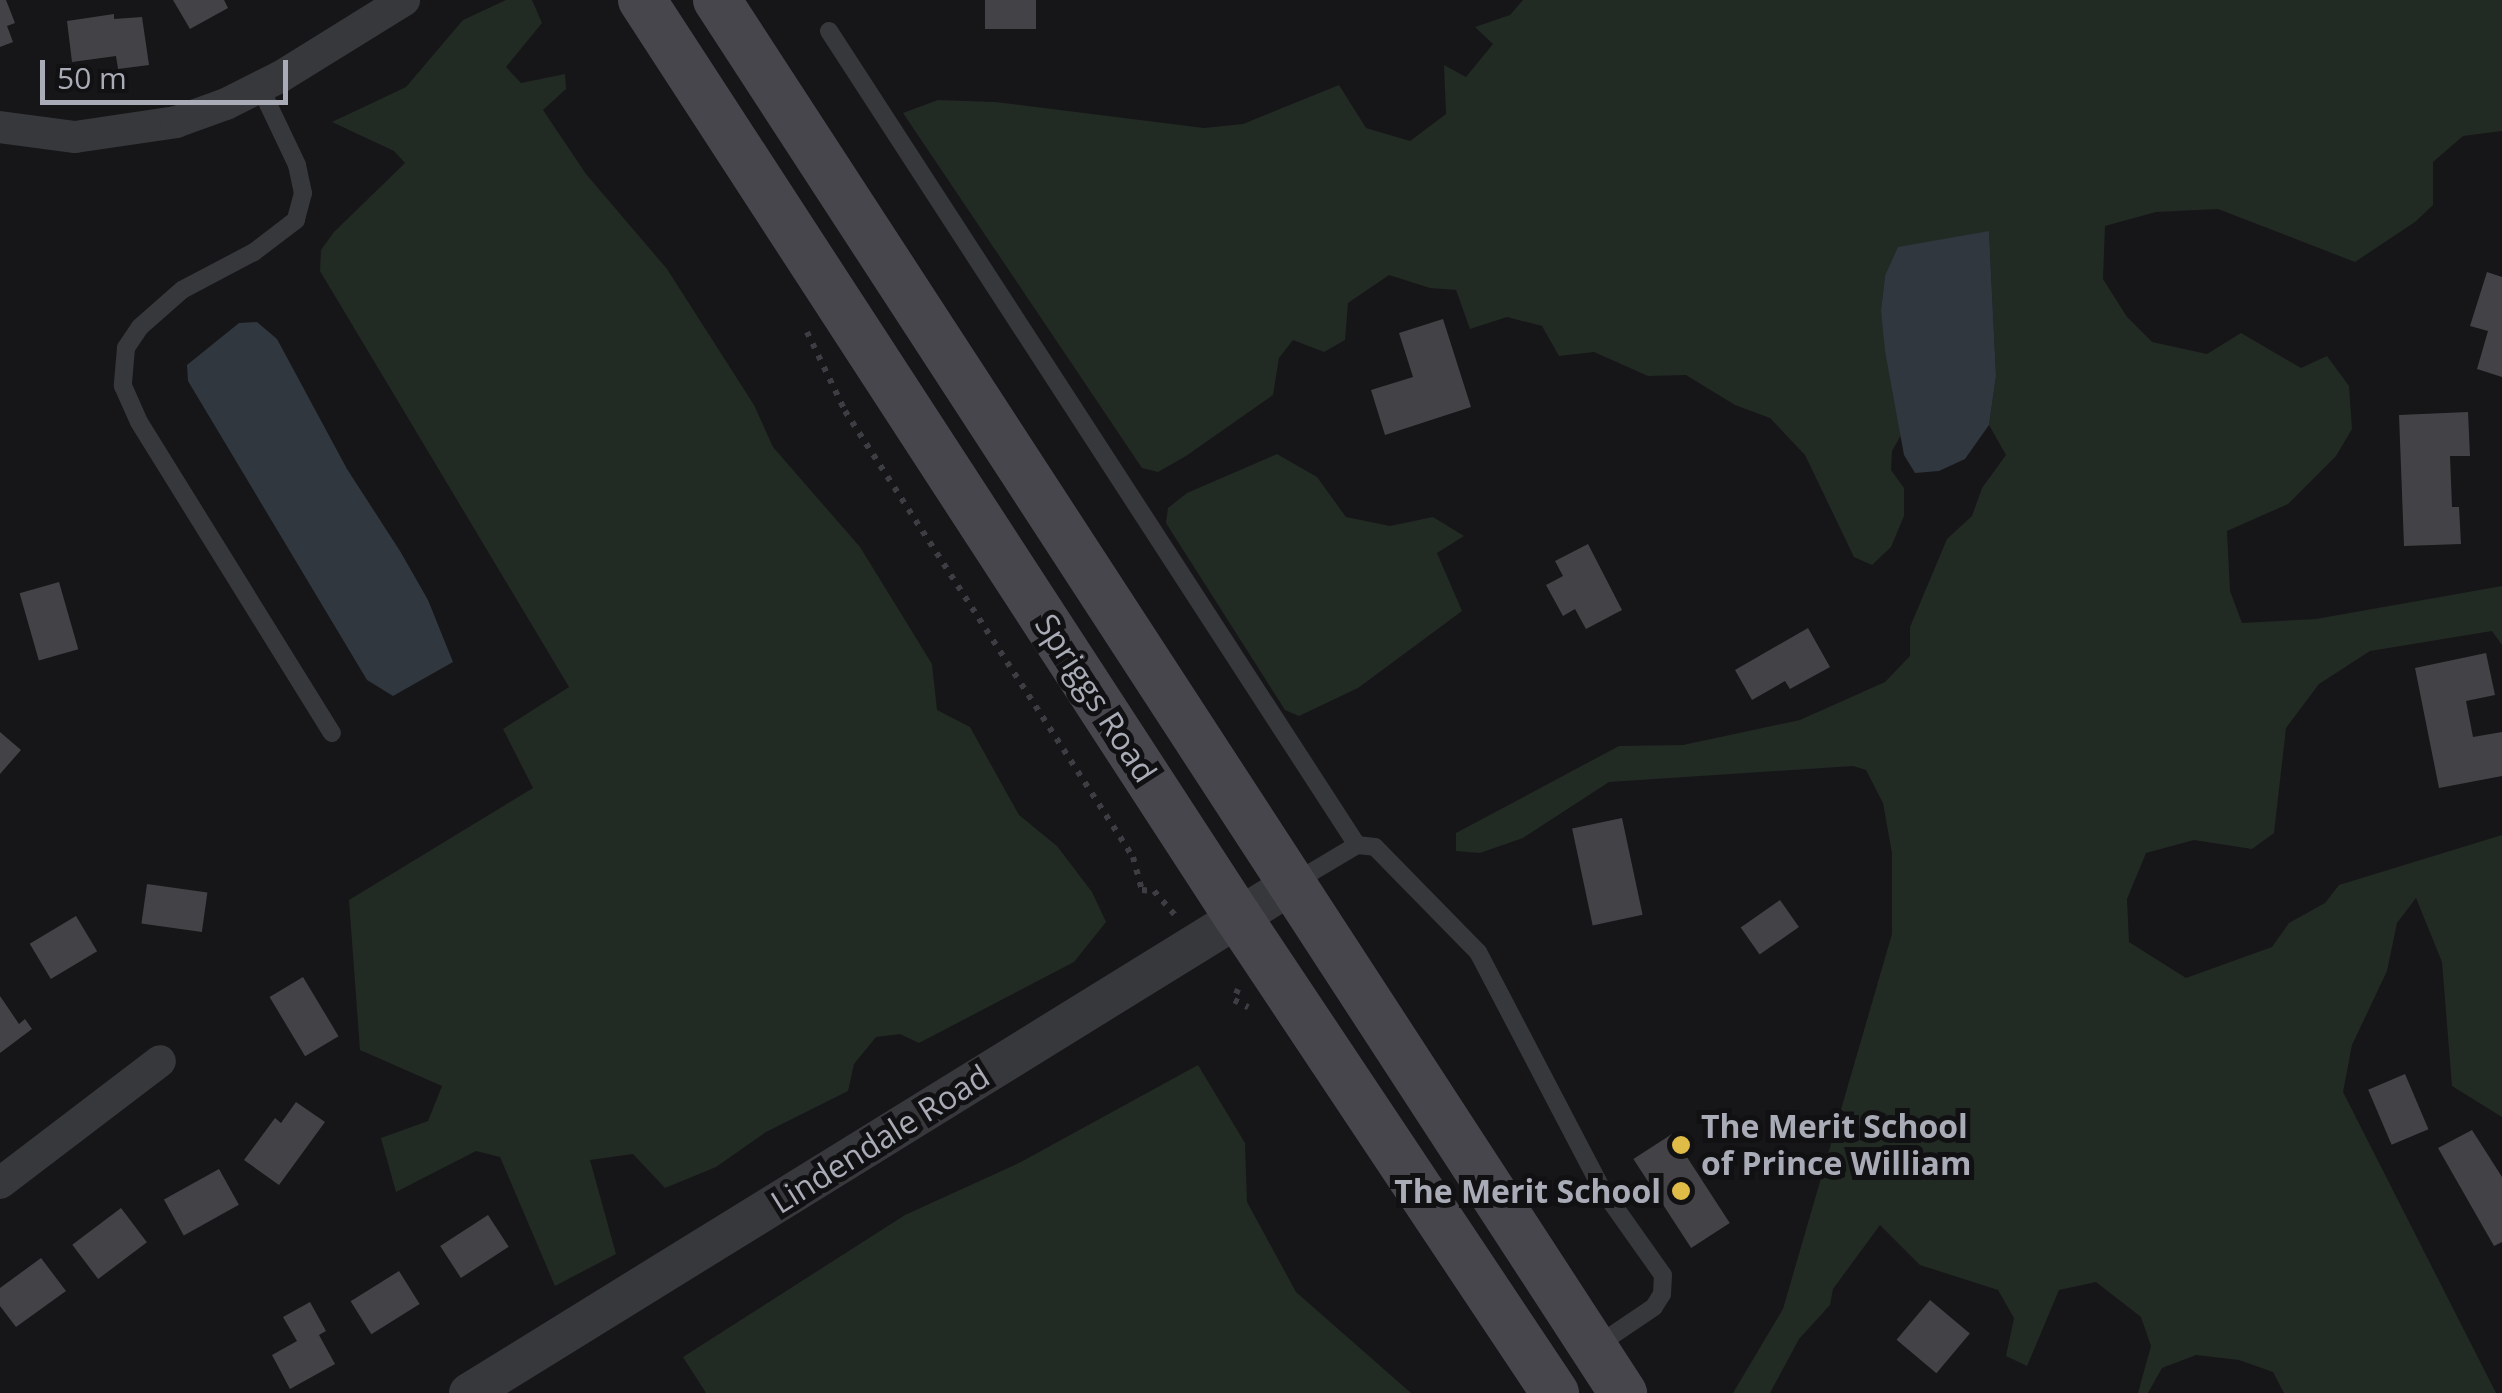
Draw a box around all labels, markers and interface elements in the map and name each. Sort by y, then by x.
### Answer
scale bar [45,40,292,102]
text: 50 m [57,57,127,98]
street label: Spriggs Road [1027,607,1165,789]
street label: Lindendale Road [764,1057,996,1221]
place label: The Merit School of Prince William [1701,1108,1971,1183]
marker: The Merit School of Prince William [1670,1134,1692,1156]
place label: The Merit School [1394,1172,1661,1210]
marker: The Merit School [1670,1180,1692,1202]

